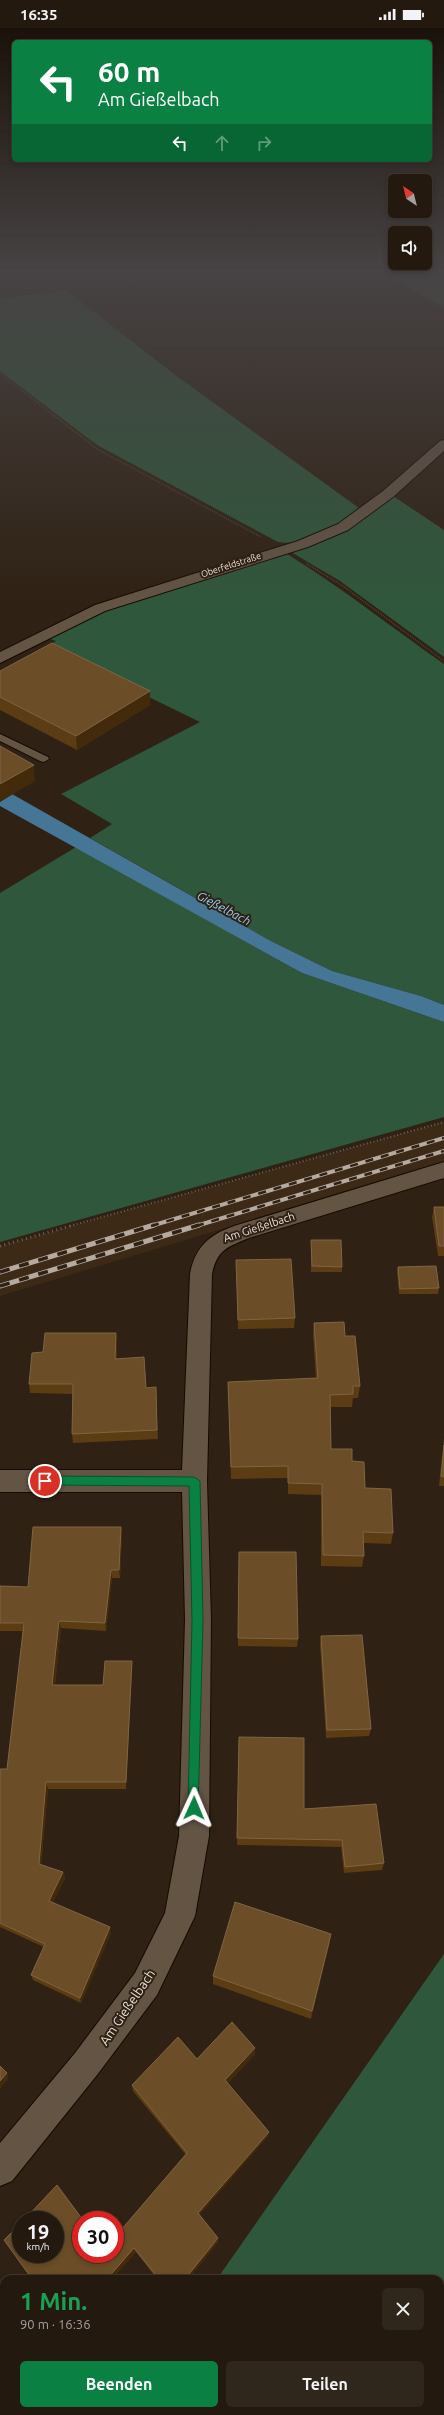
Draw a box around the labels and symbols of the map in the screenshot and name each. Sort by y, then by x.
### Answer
north arrow [388,174,432,218]
street label: Oberfeldstraße [200,551,262,579]
water label: Gießelbach [195,888,253,928]
street label: Am Gießelbach [222,1210,296,1244]
pin [28,1464,62,1498]
position arrow [173,1787,215,1829]
street label: Am Gießelbach [97,1967,157,2047]
speed limit sign: 30 [72,2211,124,2263]

